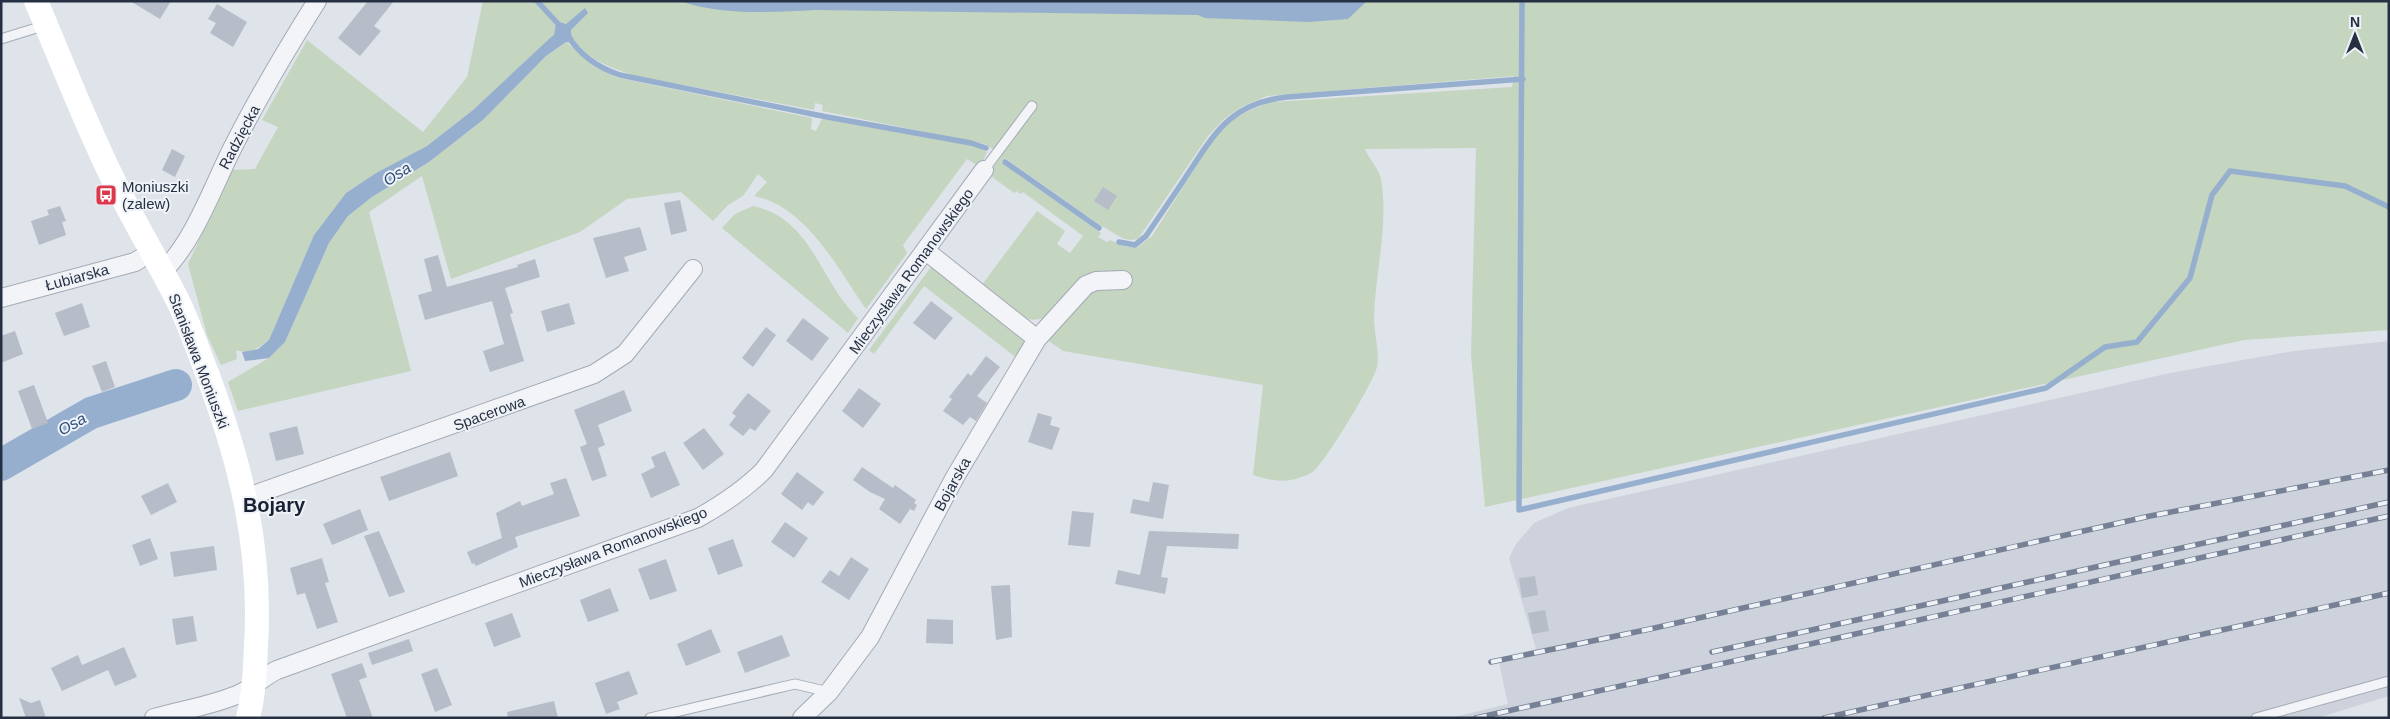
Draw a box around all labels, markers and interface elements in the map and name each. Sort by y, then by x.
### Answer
north arrow [2330,10,2380,60]
text: N [2350,14,2360,30]
street label: Radzięcka [215,102,263,172]
water label: Osa [380,159,414,189]
place label: Moniuszki (zalew) [122,178,189,212]
bus stop icon: Moniuszki (zalew) [94,183,118,207]
street label: Mieczysława Romanowskiego [845,185,977,357]
street label: Łubiarska [43,260,111,294]
street label: Stanisława Moniuszki [165,291,233,431]
street label: Spacerowa [451,392,528,434]
water label: Osa [55,409,89,439]
street label: Bojarska [930,454,974,514]
district label: Bojary [243,494,306,516]
street label: Mieczysława Romanowskiego [517,503,709,591]

